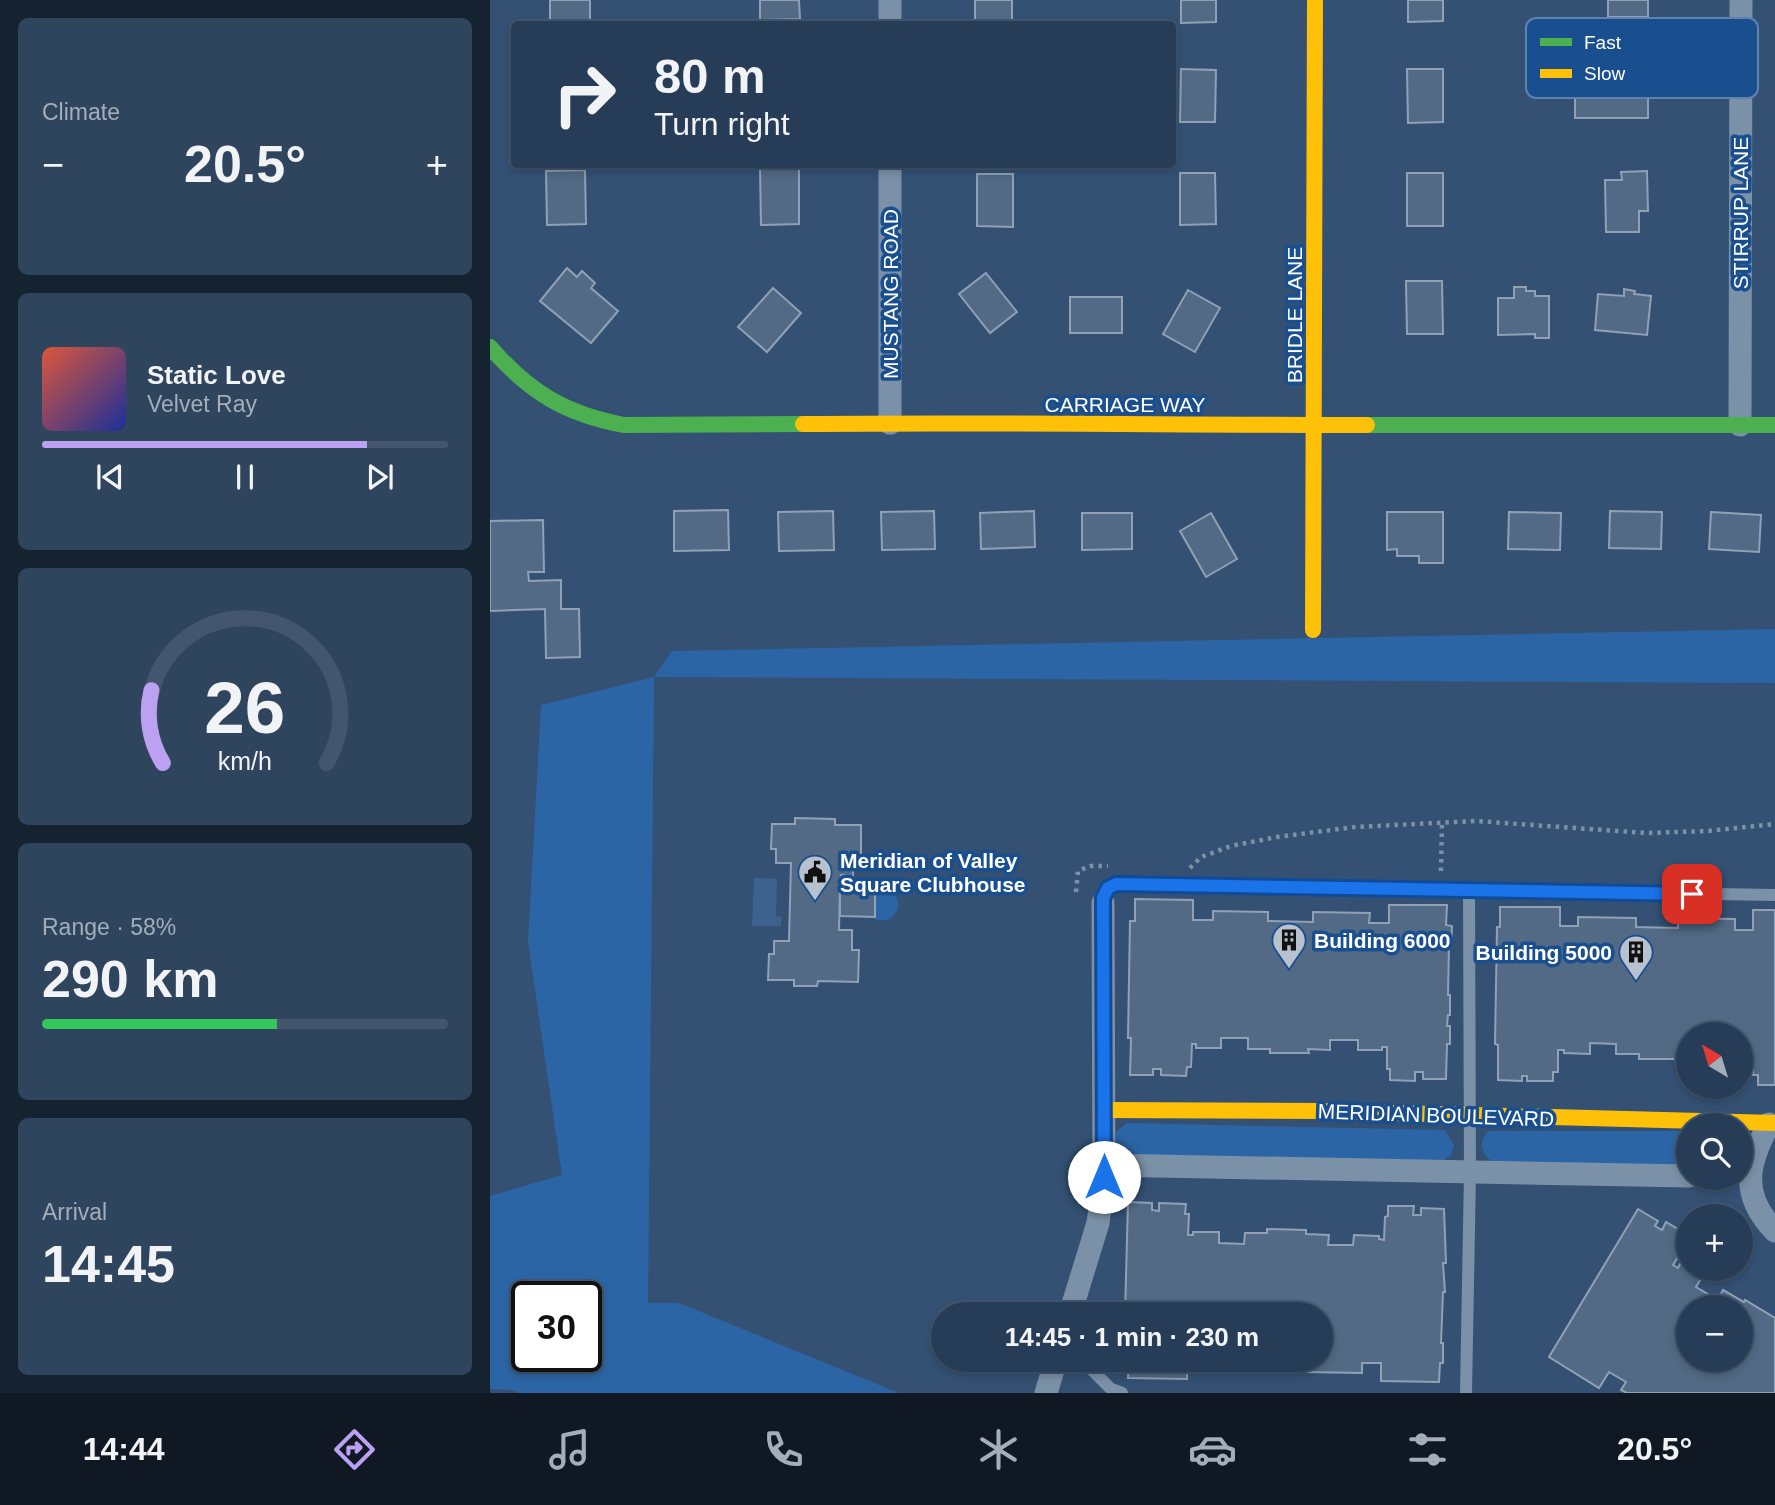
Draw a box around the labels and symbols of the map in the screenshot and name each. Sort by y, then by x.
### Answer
legend [1526,18,1758,98]
text: Fast [1584,32,1622,53]
text: Slow [1584,63,1625,84]
street label: STIRRUP LANE [1729,137,1752,289]
street label: MUSTANG ROAD [879,209,902,379]
street label: BRIDLE LANE [1283,247,1306,383]
street label: CARRIAGE WAY [1044,393,1206,416]
place label: Meridian of Valley Square Clubhouse [840,849,1026,896]
public building icon: Meridian of Valley Square Clubhouse [796,853,834,902]
pin [1662,864,1722,924]
building icon: Building 6000 [1270,921,1308,970]
place label: Building 6000 [1314,929,1451,952]
building icon: Building 5000 [1617,933,1655,982]
place label: Building 5000 [1475,941,1612,964]
north arrow [1676,1022,1754,1099]
street label: MERIDIAN BOULEVARD [1317,1099,1555,1131]
position arrow [1067,1140,1141,1214]
speed limit sign: 30 [511,1281,602,1372]

